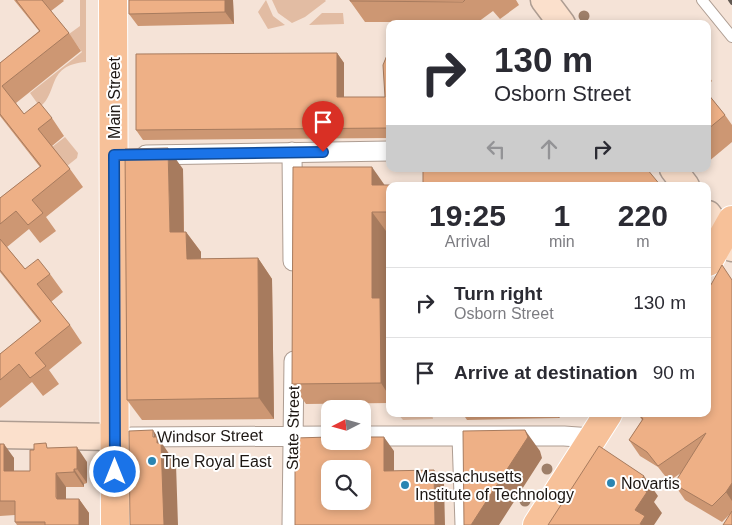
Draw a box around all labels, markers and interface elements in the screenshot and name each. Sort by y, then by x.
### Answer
icon: right [411,40,476,105]
text: 130 m [494,40,593,79]
street label: Main Street [106,57,123,139]
text: Osborn Street [494,81,631,106]
pin [302,101,344,152]
icon: arrive [309,108,337,136]
icon: left [482,135,510,163]
icon: ahead [535,135,563,163]
icon: right [588,135,616,163]
text: 19:25 [429,199,506,232]
text: 1 [553,199,570,232]
text: 220 [618,199,668,232]
text: Arrival [445,233,490,250]
text: min [549,233,575,250]
text: m [636,233,649,250]
text: Turn right [454,283,542,304]
icon: right [411,289,439,317]
text: 130 m [633,292,686,313]
text: Osborn Street [454,305,554,322]
icon: arrive [411,359,439,387]
text: Arrive at destination [454,362,638,383]
text: 90 m [653,362,695,383]
street label: State Street [284,385,302,470]
north arrow [321,400,371,450]
map controls [321,400,371,510]
street label: Windsor Street [157,427,264,445]
position arrow [88,445,140,497]
place label: The Royal East [162,453,272,470]
marker: The Royal East [146,455,158,467]
button: search [321,460,371,510]
place label: Massachusetts Institute of Technology [415,468,574,503]
place label: Novartis [621,475,680,492]
marker: Novartis [605,477,617,489]
marker: Massachusetts Institute of Technology [399,479,411,491]

